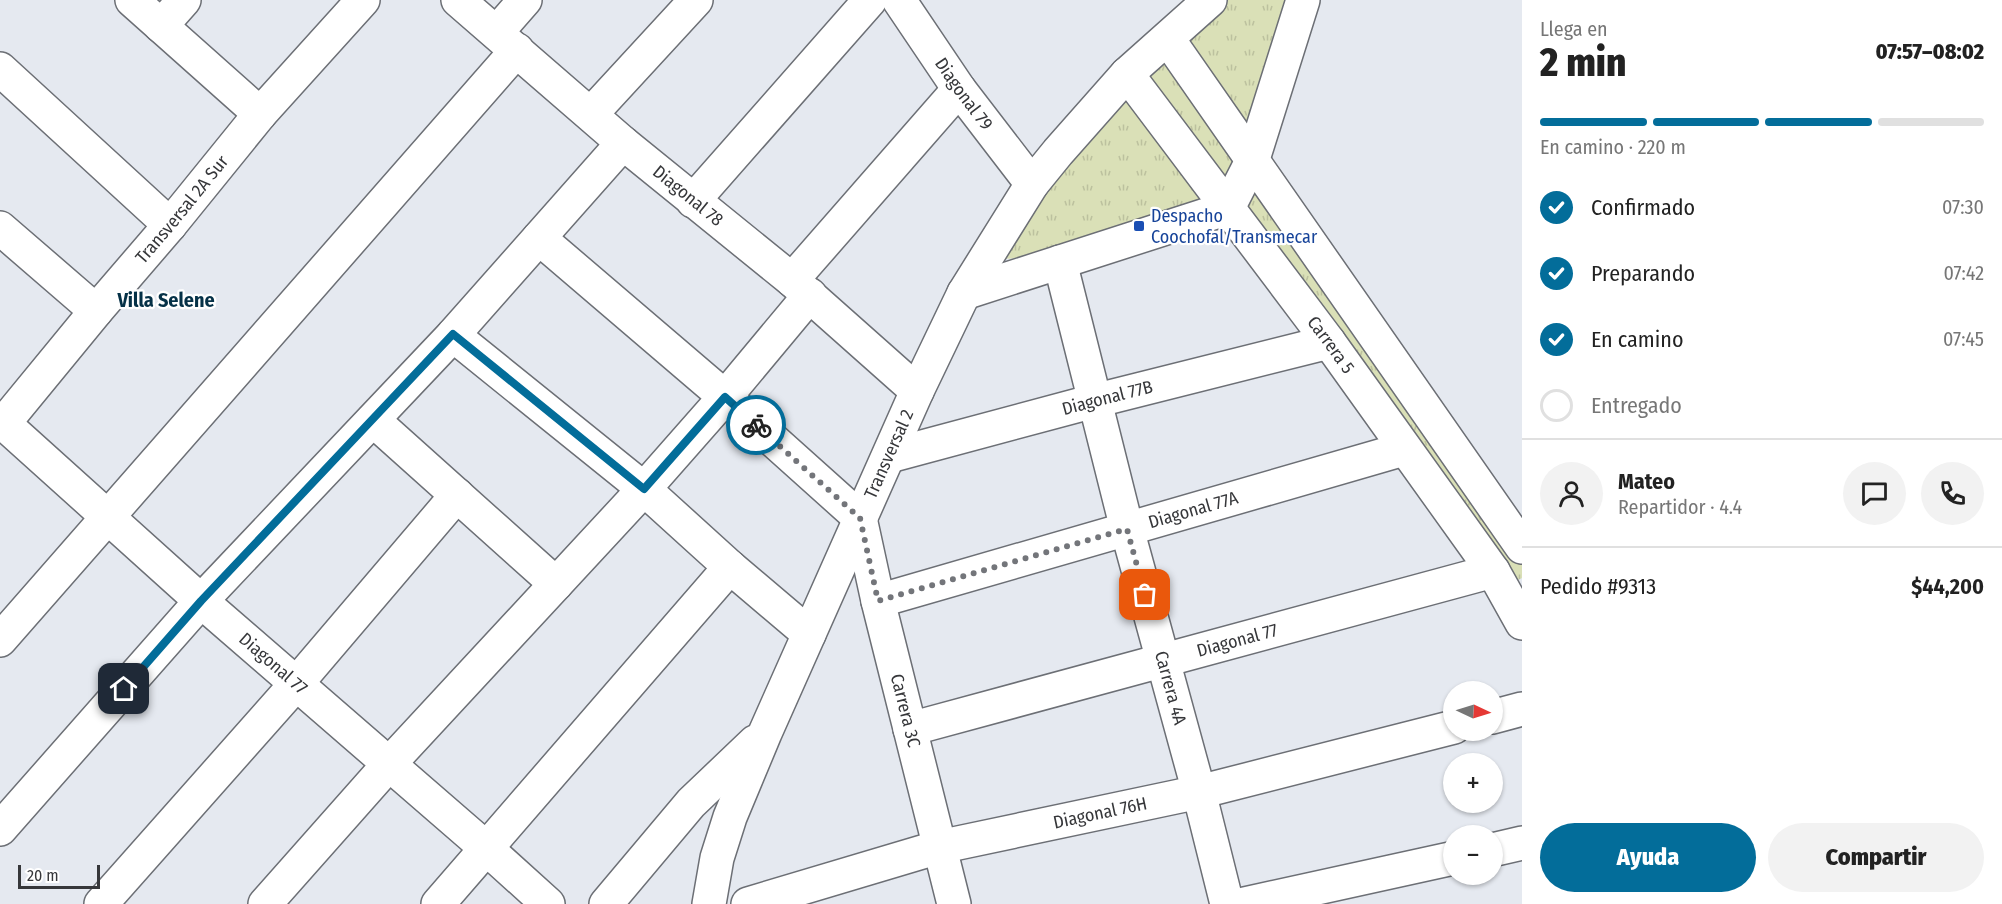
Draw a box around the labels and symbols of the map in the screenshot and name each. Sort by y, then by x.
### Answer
street label: Diagonal 79 [930,53,997,134]
street label: Transversal 2A Sur [131,150,233,268]
street label: Diagonal 78 [648,161,728,231]
place label: Despacho Coochofal/Transmecar [1151,205,1318,248]
marker: Despacho Coochofal/Transmecar [1132,219,1146,233]
district label: Villa Selene [116,288,215,312]
street label: Carrera 5 [1302,312,1359,378]
street label: Diagonal 77B [1060,376,1155,420]
courier [726,395,786,455]
street label: Transversal 2 [860,406,918,502]
street label: Diagonal 77A [1146,486,1241,533]
pin [1119,569,1170,620]
street label: Diagonal 77 [1194,619,1280,662]
street label: Diagonal 77 [235,628,312,699]
street label: Carrera 4A [1150,648,1191,728]
pin [98,663,149,714]
street label: Carrera 3C [886,672,925,750]
north arrow [1443,681,1503,741]
street label: Diagonal 76H [1051,792,1149,834]
scale bar [18,862,100,890]

